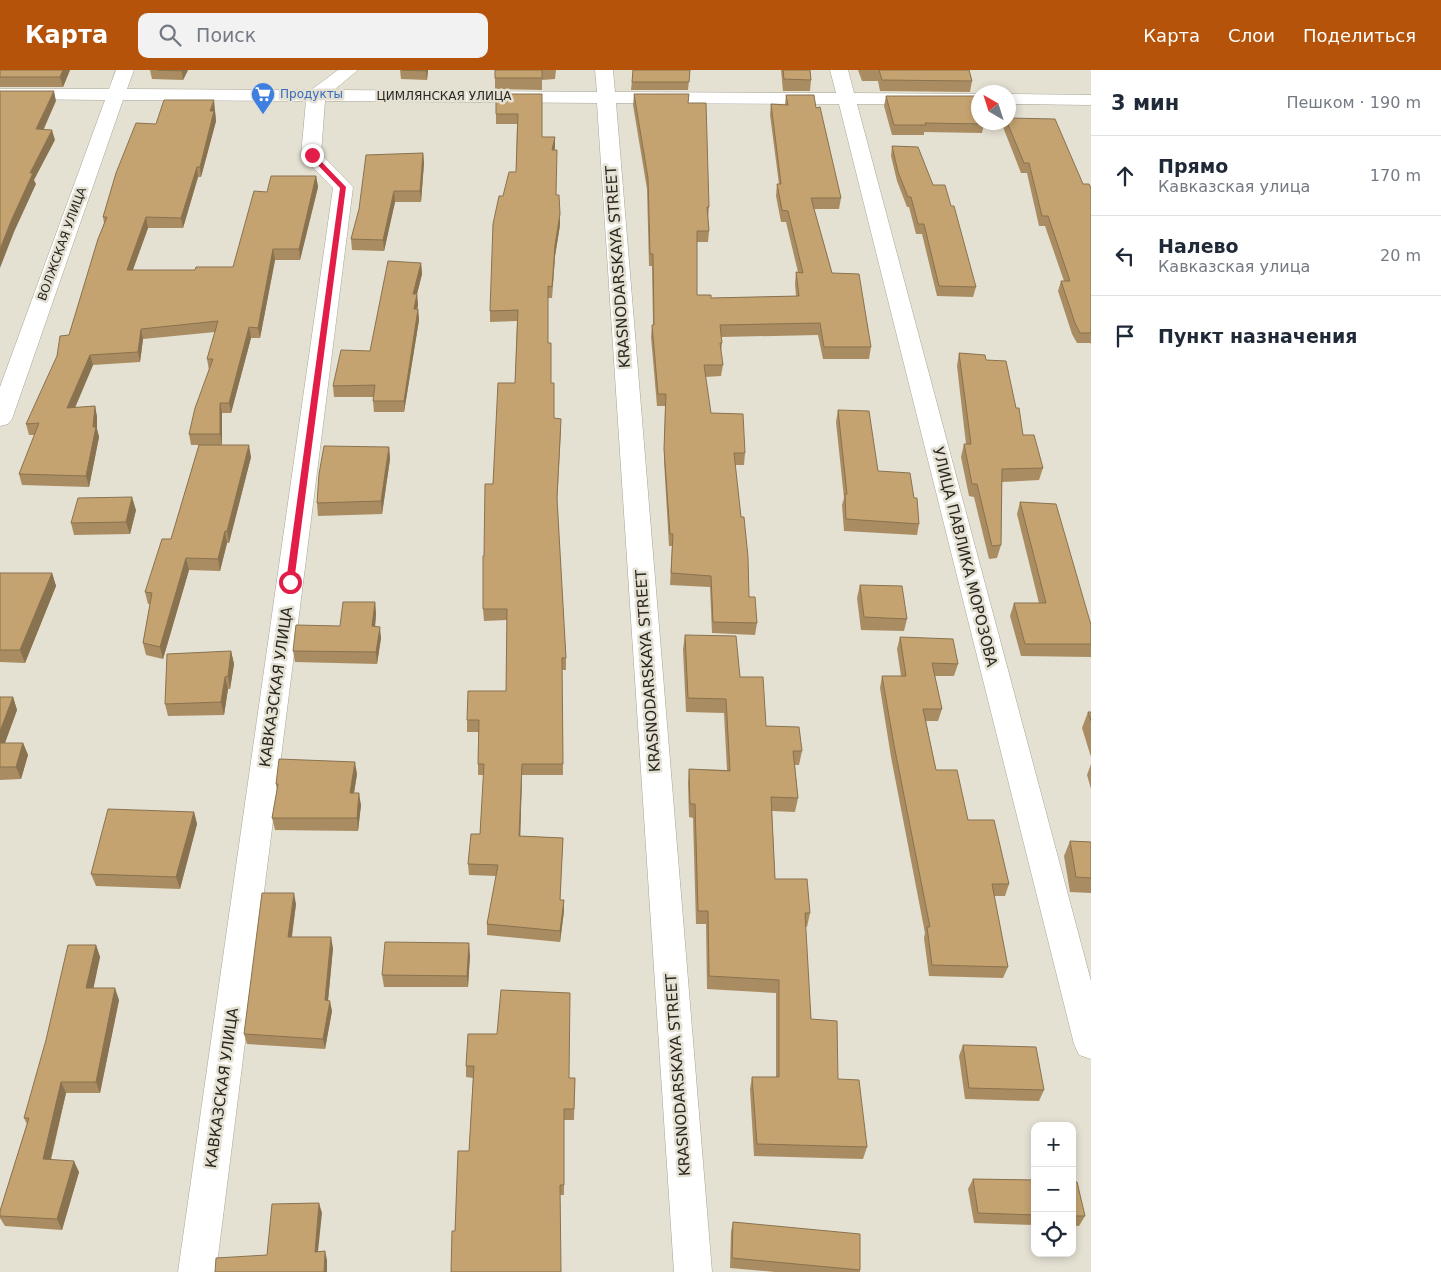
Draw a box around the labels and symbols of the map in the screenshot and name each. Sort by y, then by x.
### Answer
supermarket icon: Продукты [250,81,276,115]
north arrow [971,85,1016,130]
place label: Продукты [280,87,343,101]
street label: ЦИМЛЯНСКАЯ УЛИЦА [376,89,512,103]
route end [301,144,324,167]
street label: KRASNODARSKAYA STREET [602,164,634,369]
street label: ВОЛЖСКАЯ УЛИЦА [35,185,89,303]
street label: УЛИЦА ПАВЛИКА МОРОЗОВА [929,445,1001,669]
street label: KRASNODARSKAYA STREET [632,568,664,773]
route start [279,571,302,594]
street label: КАВКАЗСКАЯ УЛИЦА [256,605,296,768]
street label: KRASNODARSKAYA STREET [662,972,694,1177]
street label: КАВКАЗСКАЯ УЛИЦА [202,1006,242,1169]

